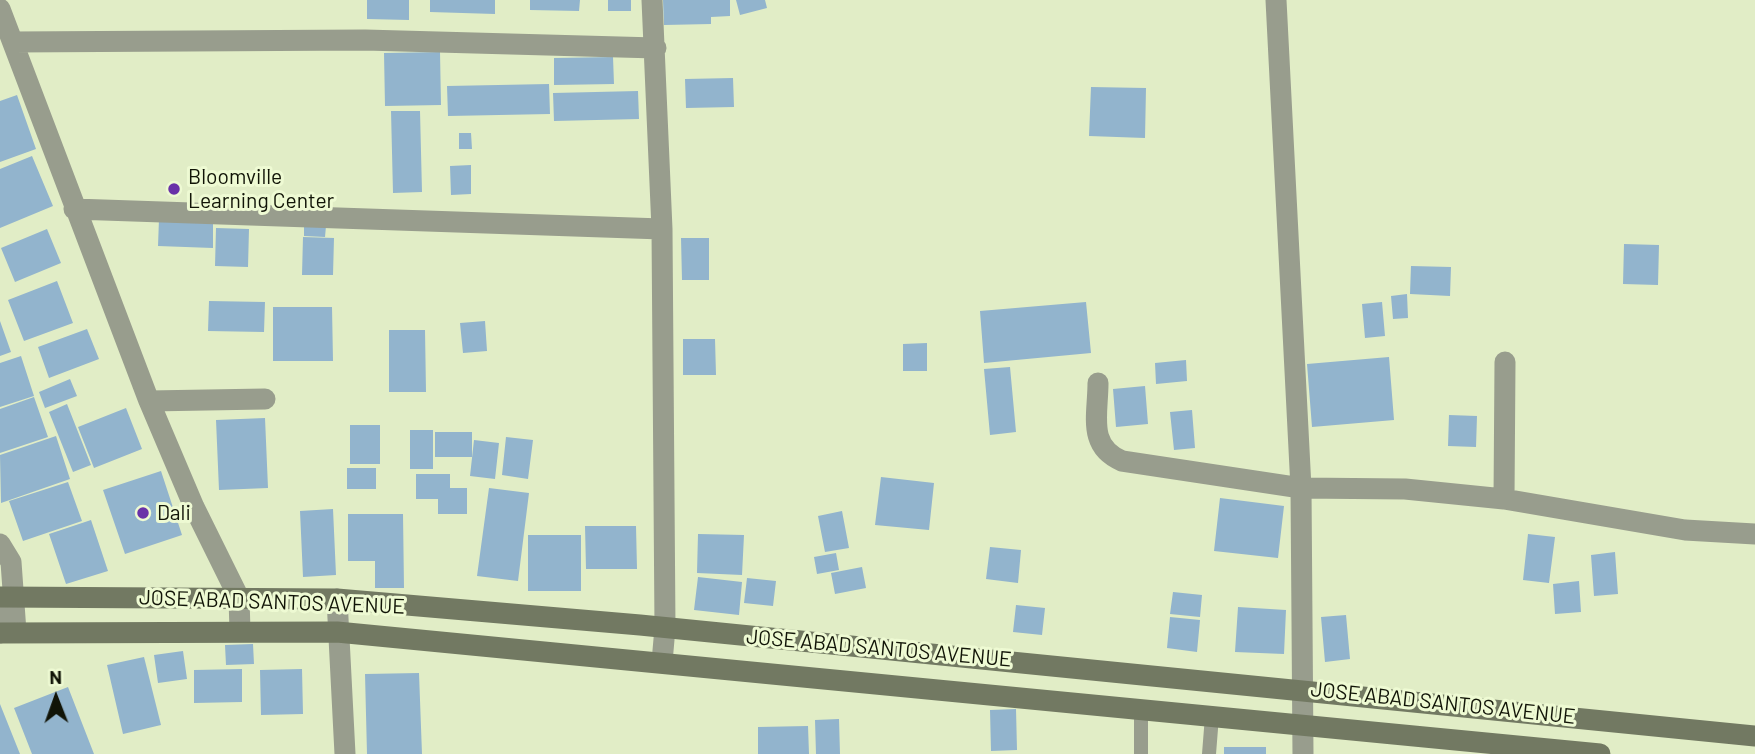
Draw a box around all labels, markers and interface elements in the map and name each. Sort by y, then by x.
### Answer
place label: Bloomville Learning Center [188,164,334,214]
marker: Bloomville Learning Center [166,181,182,197]
place label: Dali [157,500,191,526]
marker: Dali [135,505,151,521]
street label: JOSE ABAD SANTOS AVENUE [139,585,405,619]
street label: JOSE ABAD SANTOS AVENUE [745,624,1013,672]
north arrow [21,663,91,733]
text: N [49,665,62,688]
street label: JOSE ABAD SANTOS AVENUE [1309,677,1577,729]

